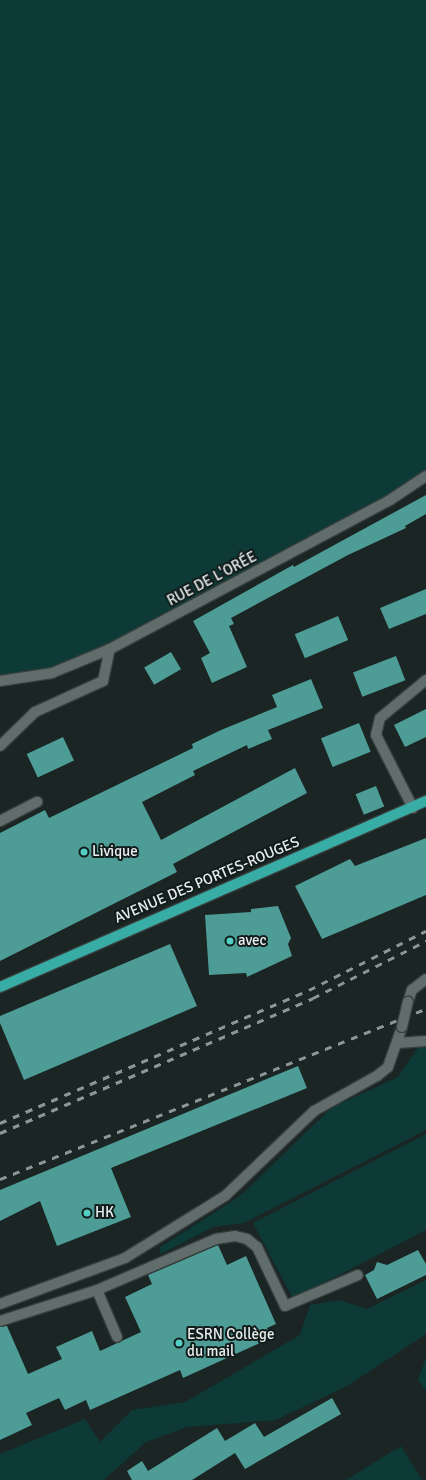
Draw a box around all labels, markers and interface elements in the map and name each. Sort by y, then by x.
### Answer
street label: RUE DE L'ORÉE [164,548,260,610]
street label: AVENUE DES PORTES-ROUGES [112,833,302,927]
place label: Livique [92,843,138,861]
marker: Livique [79,847,89,857]
place label: avec [238,932,267,950]
marker: avec [225,936,235,946]
place label: HK [95,1204,114,1222]
marker: HK [82,1208,92,1218]
place label: ESRN Collège du mail [187,1325,274,1360]
marker: ESRN Collège du mail [174,1338,184,1348]

